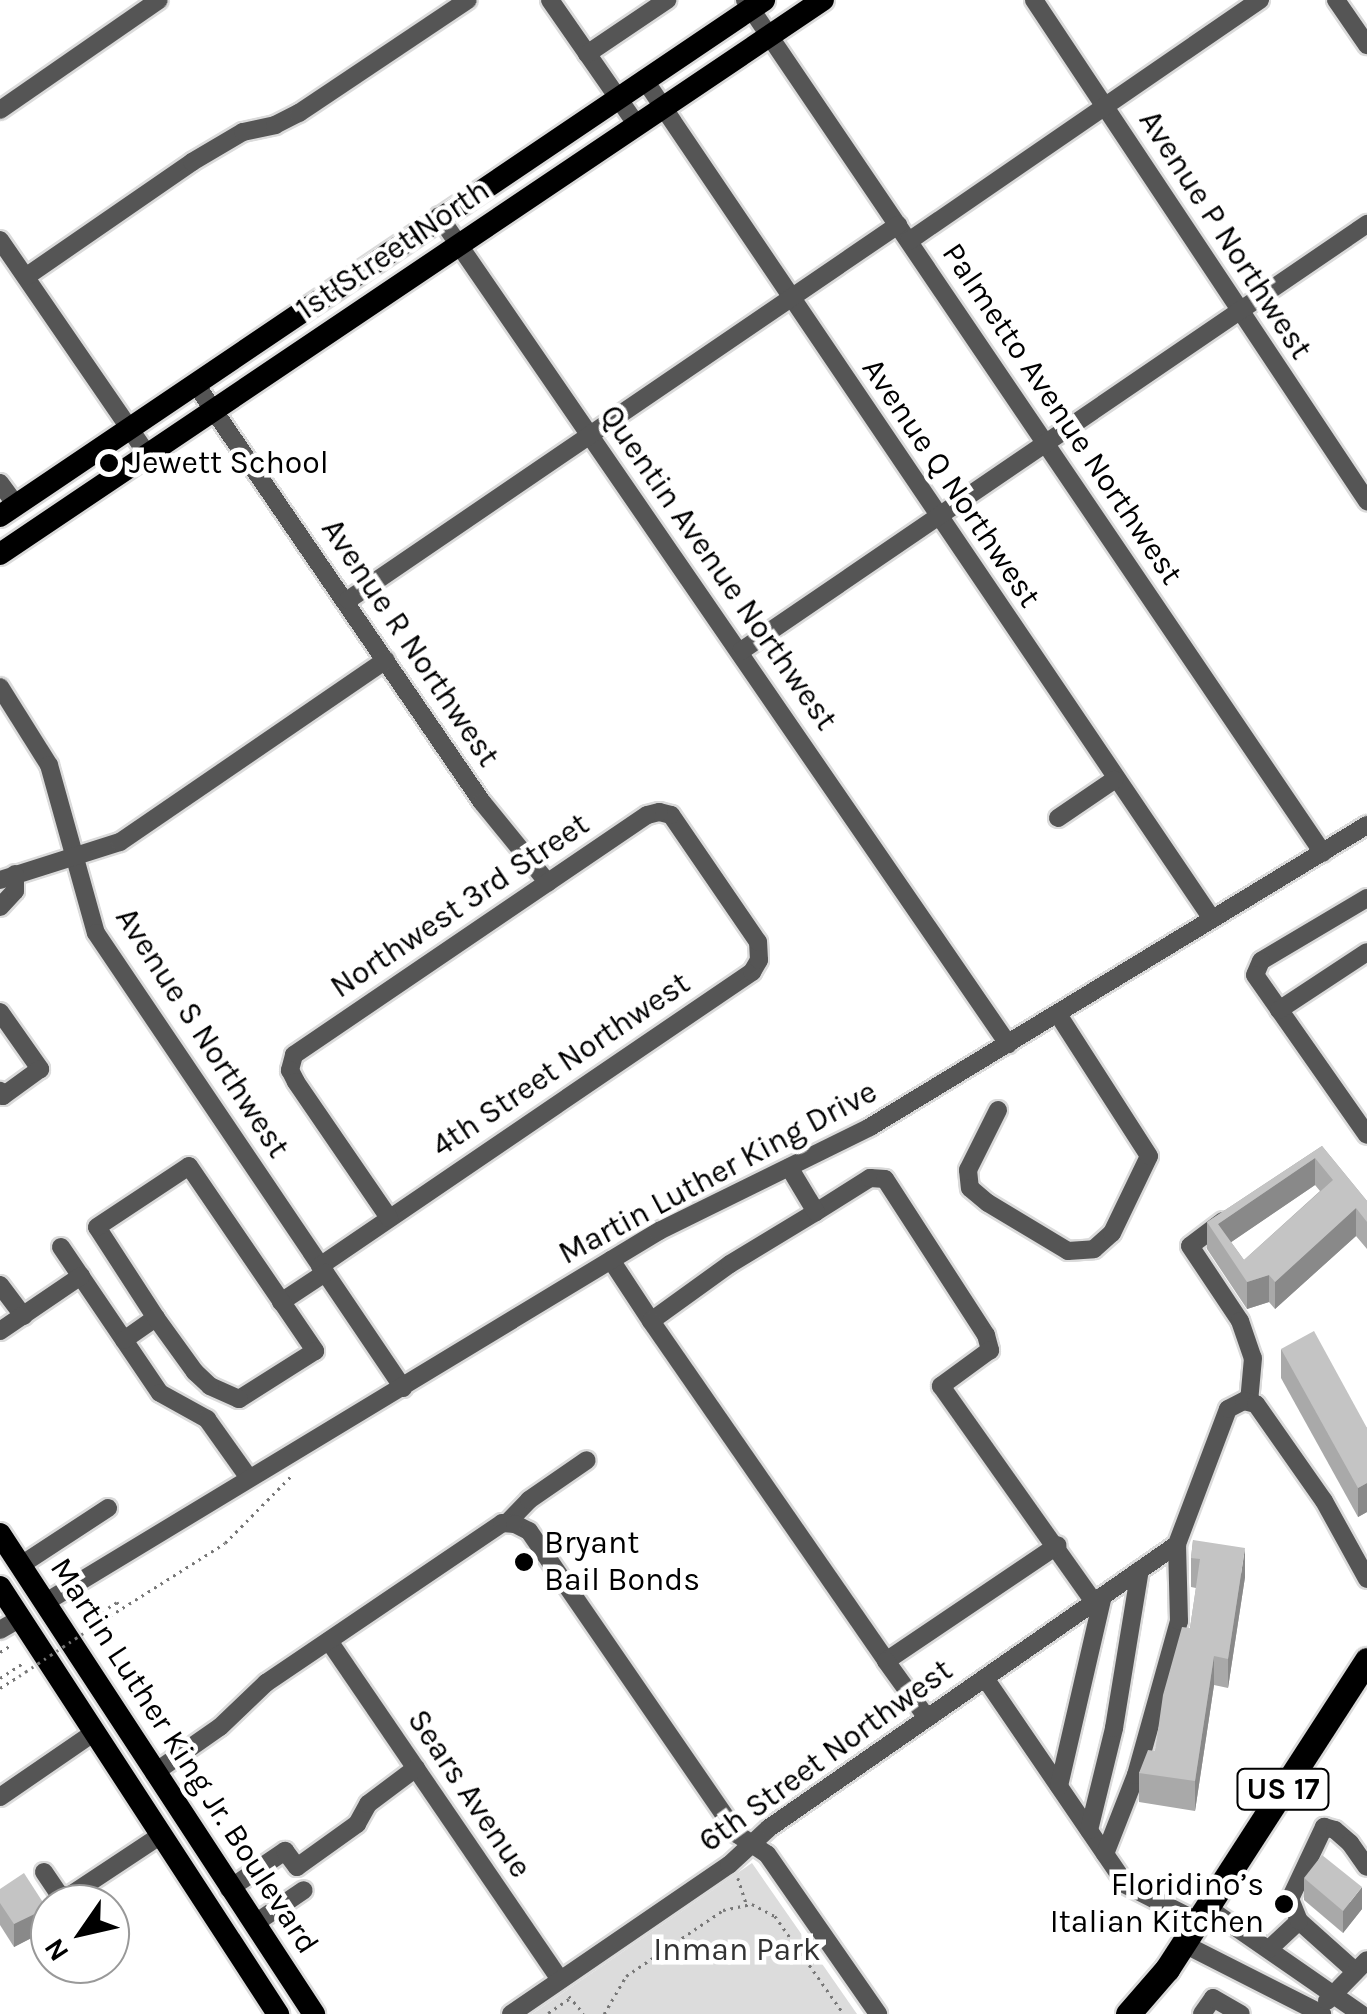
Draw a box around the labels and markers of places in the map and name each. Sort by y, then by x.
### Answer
place label: Jewett School [129,444,329,482]
marker: Jewett School [98,452,120,474]
place label: Bryant Bail Bonds [544,1525,700,1600]
marker: Bryant Bail Bonds [513,1551,535,1573]
place label: Floridino’s Italian Kitchen [1050,1867,1264,1942]
marker: Floridino’s Italian Kitchen [1273,1893,1295,1915]

